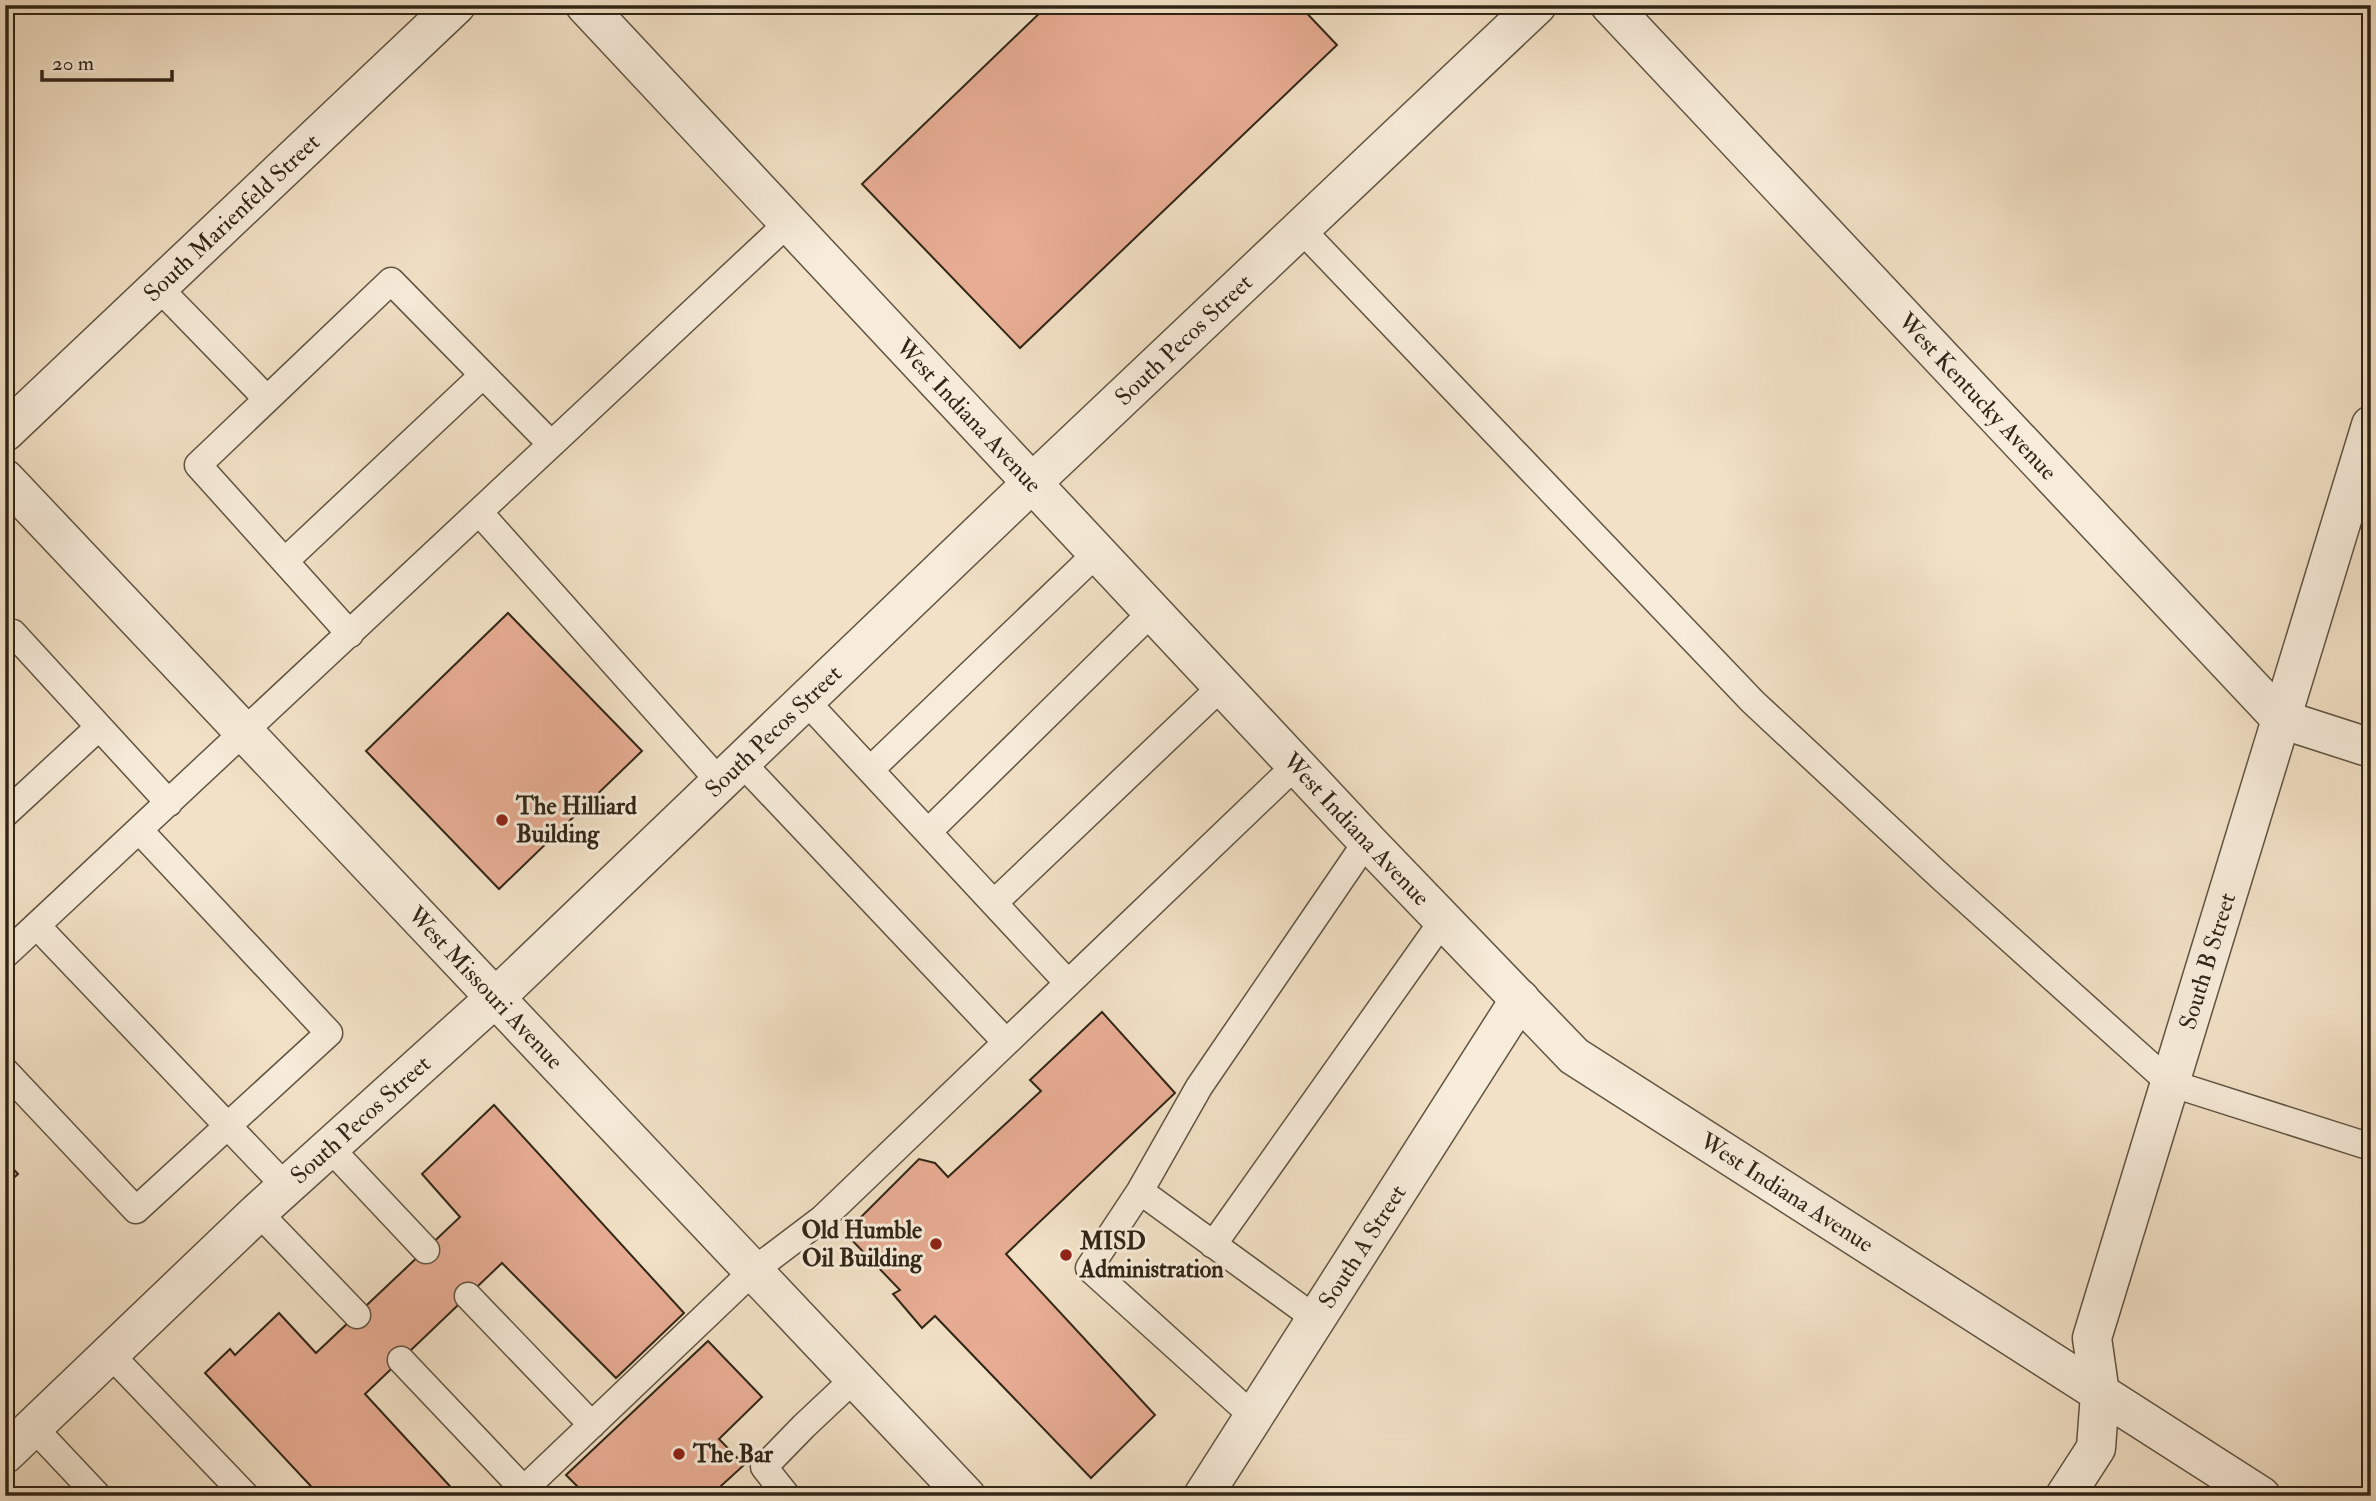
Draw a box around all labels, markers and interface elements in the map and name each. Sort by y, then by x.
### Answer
scale bar [42,38,172,82]
text: 20 m [52,50,94,77]
street label: South Marienfeld Street [137,126,327,308]
street label: South Pecos Street [1108,267,1259,412]
street label: West Kentucky Avenue [1891,305,2064,487]
street label: West Indiana Avenue [888,331,1049,499]
street label: South Pecos Street [698,658,849,804]
street label: West Indiana Avenue [1276,745,1437,913]
place label: The Hilliard Building [515,791,637,850]
marker: The Hilliard Building [494,812,510,828]
street label: South B Street [2172,889,2243,1033]
street label: West Missouri Avenue [401,899,570,1076]
street label: South Pecos Street [284,1048,437,1191]
street label: West Indiana Avenue [1693,1125,1880,1259]
street label: South A Street [1311,1179,1413,1314]
place label: Old Humble Oil Building [802,1215,923,1274]
place label: MISD Administration [1079,1226,1224,1285]
marker: Old Humble Oil Building [928,1236,944,1252]
marker: MISD Administration [1058,1247,1074,1263]
place label: The Bar [692,1439,774,1470]
marker: The Bar [671,1446,687,1462]

